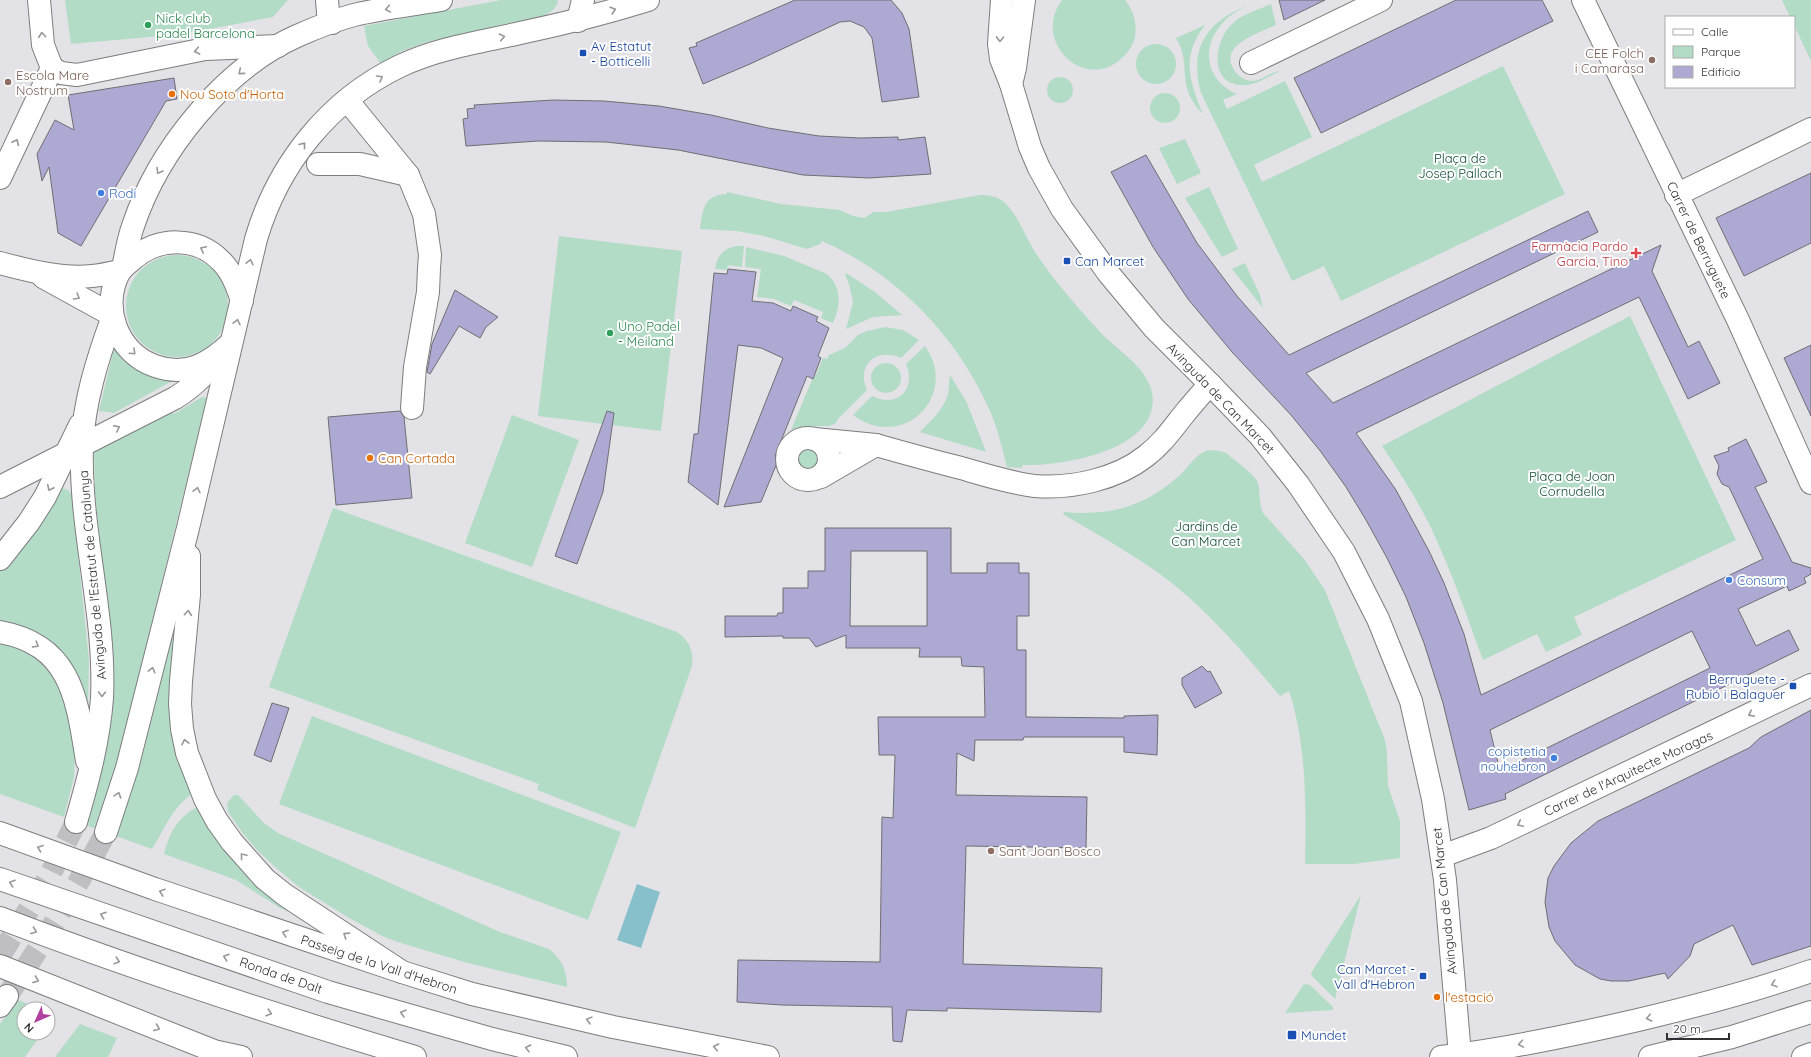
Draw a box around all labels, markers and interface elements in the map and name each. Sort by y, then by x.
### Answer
one-way arrow [385,4,392,13]
one-way arrow [610,6,617,15]
place label: Nick club padel Barcelona [156,10,255,41]
legend [1665,16,1795,88]
marker: Nick club padel Barcelona [143,20,153,30]
text: Calle [1701,24,1729,39]
one-way arrow [38,32,47,38]
one-way arrow [499,34,505,42]
one-way arrow [996,36,1004,42]
place label: Av Estatut - Botticelli [591,38,651,69]
text: Parque [1701,44,1741,59]
place label: CEE Folch i Camarasa [1575,45,1644,76]
one-way arrow [194,46,200,54]
marker: Av Estatut - Botticelli [578,48,588,58]
marker: CEE Folch i Camarasa [1647,55,1657,65]
text: Edificio [1701,64,1741,79]
place label: Escola Mare Nostrum [16,67,89,98]
one-way arrow [239,67,246,74]
one-way arrow [376,75,383,82]
marker: Escola Mare Nostrum [3,77,13,87]
place label: Nou Soto d'Horta [180,86,284,102]
marker: Nou Soto d'Horta [167,89,177,99]
one-way arrow [11,139,19,147]
one-way arrow [298,142,305,149]
park label: Plaça de Josep Pallach [1418,150,1502,181]
one-way arrow [156,167,164,174]
street label: Carrer de Berruguete [1664,179,1734,301]
place label: Rodi [109,185,136,201]
marker: Rodi [96,188,106,198]
place label: Farmàcia Pardo Garcia, Tino [1531,238,1628,269]
one-way arrow [200,246,208,254]
marker: Farmàcia Pardo Garcia, Tino [1631,248,1641,258]
place label: Can Marcet [1075,253,1144,269]
marker: Can Marcet [1062,256,1072,266]
one-way arrow [245,259,253,266]
one-way arrow [73,292,80,299]
place label: Uno Padel - Meiland [618,318,680,349]
one-way arrow [233,319,241,325]
marker: Uno Padel - Meiland [605,328,615,338]
street label: Avinguda de Can Marcet [1164,339,1278,457]
one-way arrow [128,347,136,355]
one-way arrow [113,425,120,433]
place label: Can Cortada [378,450,455,466]
marker: Can Cortada [365,453,375,463]
park label: Plaça de Joan Cornudella [1529,468,1615,499]
street label: Avinguda de l'Estatut de Catalunya [75,470,109,680]
one-way arrow [47,484,55,491]
one-way arrow [192,487,200,493]
park label: Jardins de Can Marcet [1171,518,1241,549]
place label: Consum [1737,572,1786,588]
marker: Consum [1724,575,1734,585]
one-way arrow [183,610,192,616]
one-way arrow [32,640,39,647]
one-way arrow [147,666,156,673]
place label: Berruguete - Rubió i Balaguer [1686,671,1785,702]
marker: Berruguete - Rubió i Balaguer [1788,681,1798,691]
one-way arrow [97,691,106,697]
one-way arrow [1747,709,1755,717]
street label: Carrer de l'Arquitecte Moragas [1541,727,1715,819]
one-way arrow [181,739,190,745]
place label: copistetia nouhebron [1481,743,1546,774]
marker: copistetia nouhebron [1549,753,1559,763]
one-way arrow [113,792,122,799]
one-way arrow [1516,819,1524,827]
street label: Avinguda de Can Marcet [1428,827,1460,975]
place label: Sant Joan Bosco [999,843,1101,859]
one-way arrow [36,844,43,852]
marker: Sant Joan Bosco [986,846,996,856]
one-way arrow [241,854,248,861]
one-way arrow [8,880,15,888]
one-way arrow [159,888,166,896]
one-way arrow [99,911,106,919]
one-way arrow [30,926,37,934]
one-way arrow [282,929,289,938]
street label: Passeig de la Vall d'Hebron [299,931,459,997]
one-way arrow [343,933,350,940]
one-way arrow [222,953,229,961]
street label: Ronda de Dalt [237,953,325,997]
one-way arrow [114,956,121,964]
place label: Can Marcet - Vall d'Hebron [1334,961,1415,992]
marker: Can Marcet - Vall d'Hebron [1418,971,1428,981]
one-way arrow [33,975,40,983]
one-way arrow [1771,979,1778,988]
place label: l'estació [1445,989,1494,1005]
marker: l'estació [1432,992,1442,1002]
north arrow [16,1001,56,1041]
one-way arrow [266,1008,273,1017]
one-way arrow [400,1009,407,1018]
one-way arrow [1645,1013,1652,1021]
scale bar [1667,1015,1729,1041]
one-way arrow [586,1017,592,1025]
text: N [21,1020,37,1036]
text: 20 m [1673,1021,1701,1036]
one-way arrow [153,1023,161,1031]
place label: Mundet [1301,1027,1346,1043]
marker: Mundet [1286,1029,1298,1041]
one-way arrow [1518,1039,1525,1048]
one-way arrow [525,1044,532,1053]
one-way arrow [713,1044,719,1052]

